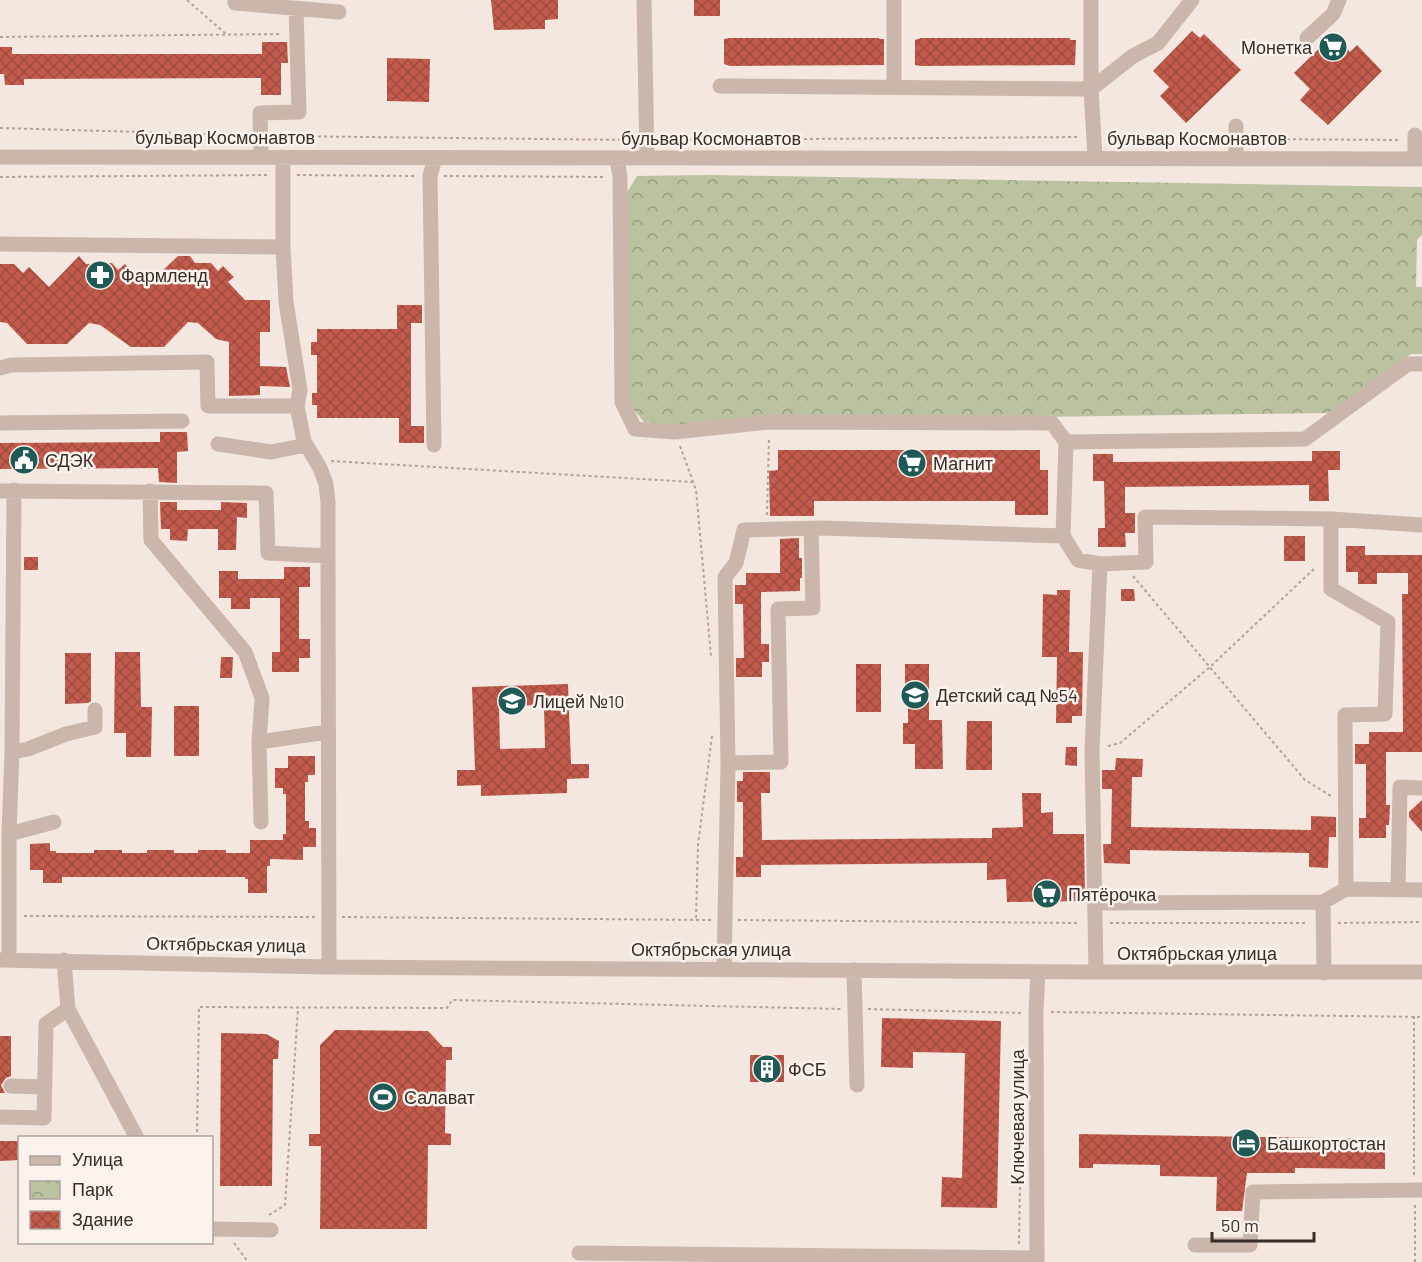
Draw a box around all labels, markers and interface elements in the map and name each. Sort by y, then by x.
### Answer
supermarket icon: Монетка [1317,31,1349,63]
place label: Монетка [1241,36,1313,58]
street label: бульвар Космонавтов [135,126,315,148]
street label: бульвар Космонавтов [621,127,801,149]
street label: бульвар Космонавтов [1107,127,1287,149]
pharmacy icon: Фармленд [84,259,116,291]
place label: Фармленд [121,264,209,286]
public building icon: СДЭК [8,444,40,476]
supermarket icon: Магнит [896,447,928,479]
place label: СДЭК [45,449,94,471]
place label: Магнит [933,452,993,474]
school or university icon: Детский сад №54 [899,679,931,711]
place label: Детский сад №54 [936,684,1078,706]
school or university icon: Лицей №10 [496,685,528,717]
place label: Лицей №10 [533,690,624,712]
supermarket icon: Пятёрочка [1031,878,1063,910]
place label: Пятёрочка [1068,883,1157,905]
street label: Октябрьская улица [146,932,307,956]
street label: Октябрьская улица [631,938,792,960]
street label: Октябрьская улица [1117,942,1278,964]
street label: Ключевая улица [1006,1048,1028,1185]
building icon: ФСБ [751,1053,783,1085]
place label: ФСБ [788,1058,827,1080]
sports icon: Салават [367,1081,399,1113]
place label: Салават [404,1086,475,1108]
hotel icon: Башкортостан [1230,1127,1262,1159]
place label: Башкортостан [1267,1132,1386,1154]
legend [18,1136,213,1244]
text: Улица [72,1148,124,1170]
text: Парк [72,1178,113,1200]
scale bar [1212,1205,1314,1243]
text: Здание [72,1208,133,1230]
text: 50 m [1221,1214,1259,1236]

